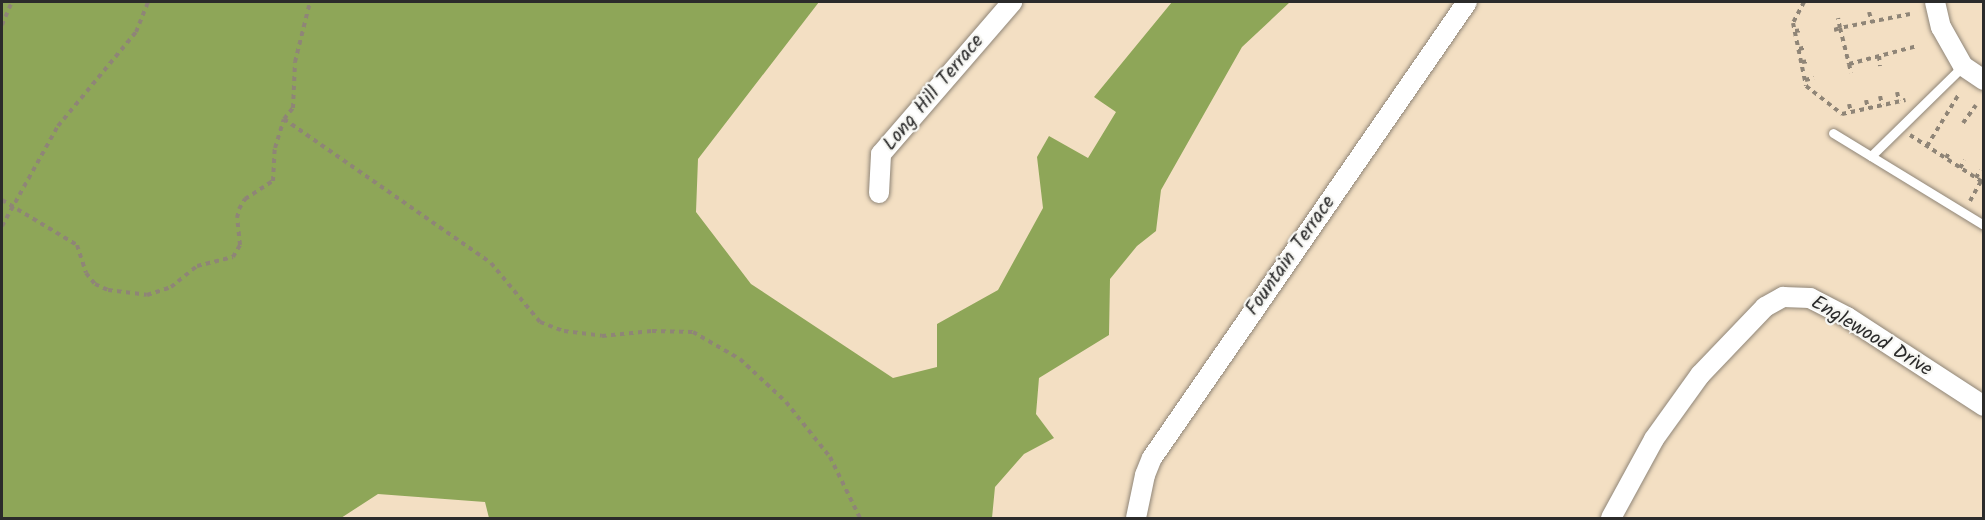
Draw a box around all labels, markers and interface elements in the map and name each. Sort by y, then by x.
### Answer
street label: Long Hill Terrace [878,30,990,156]
street label: Fountain Terrace [1241,192,1341,320]
street label: Englewood Drive [1806,291,1936,383]

